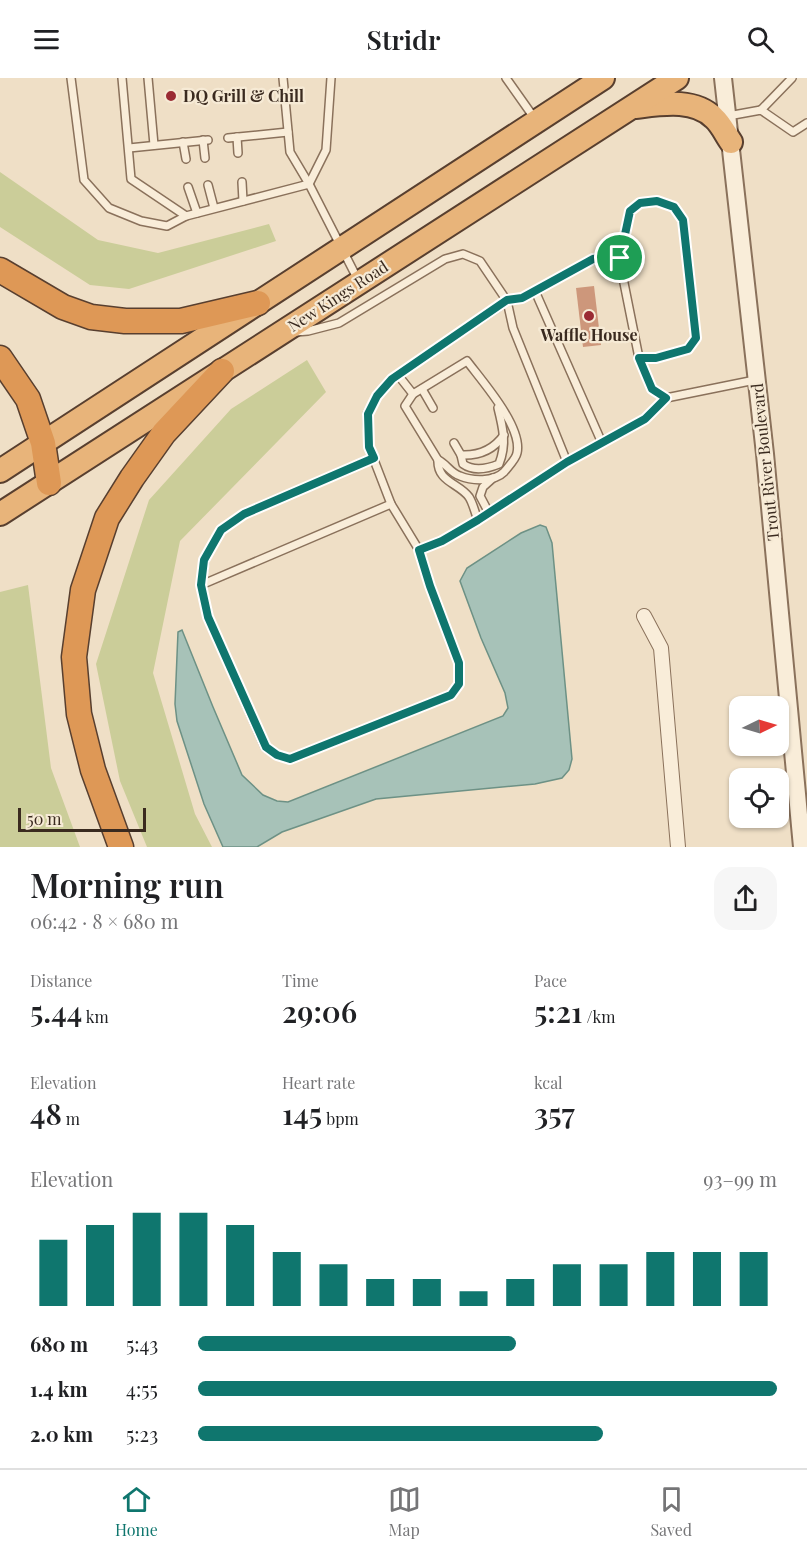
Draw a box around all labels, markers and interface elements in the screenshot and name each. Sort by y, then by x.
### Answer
text: Stridr [367,21,440,57]
icon: menu [30,23,63,56]
icon: search [744,23,777,56]
place label: DQ Grill & Chill [183,85,304,106]
marker: DQ Grill & Chill [164,89,178,103]
pin [594,232,645,283]
icon: arrive [603,241,636,274]
street label: New Kings Road [284,255,392,336]
marker: Waffle House [582,309,596,323]
place label: Waffle House [540,324,637,345]
street label: Trout River Boulevard [746,382,783,542]
north arrow [729,696,789,756]
map controls [729,696,789,828]
button: locate [729,768,789,828]
scale bar [18,805,146,833]
text: 50 m [27,808,61,829]
text: Morning run [30,862,224,906]
button: share [714,867,777,930]
text: 06:42 · 8 × 680 m [30,907,178,934]
text: Distance [30,970,92,991]
text: Time [282,970,319,991]
text: Pace [534,970,567,991]
text: 5.44 [30,991,82,1031]
text: 29:06 [282,991,357,1031]
text: 5:21 [534,991,582,1031]
text: km [82,1006,109,1027]
text: /km [582,1006,615,1027]
text: Elevation [30,1072,97,1093]
text: Heart rate [282,1072,355,1093]
text: kcal [534,1072,563,1093]
text: 48 [30,1093,62,1133]
text: 145 [282,1093,322,1133]
text: 357 [534,1093,575,1133]
text: m [62,1108,80,1129]
text: bpm [322,1108,359,1129]
text: Elevation [30,1165,113,1192]
text: 93–99 m [703,1165,777,1192]
text: 680 m [30,1330,88,1357]
text: 5:43 [126,1330,158,1357]
text: 1.4 km [30,1375,88,1402]
text: 4:55 [126,1375,158,1402]
text: 2.0 km [30,1420,93,1447]
text: 5:23 [126,1420,158,1447]
tab: Home [115,1483,158,1540]
tab: Map [388,1483,421,1540]
tab: Saved [650,1483,692,1540]

